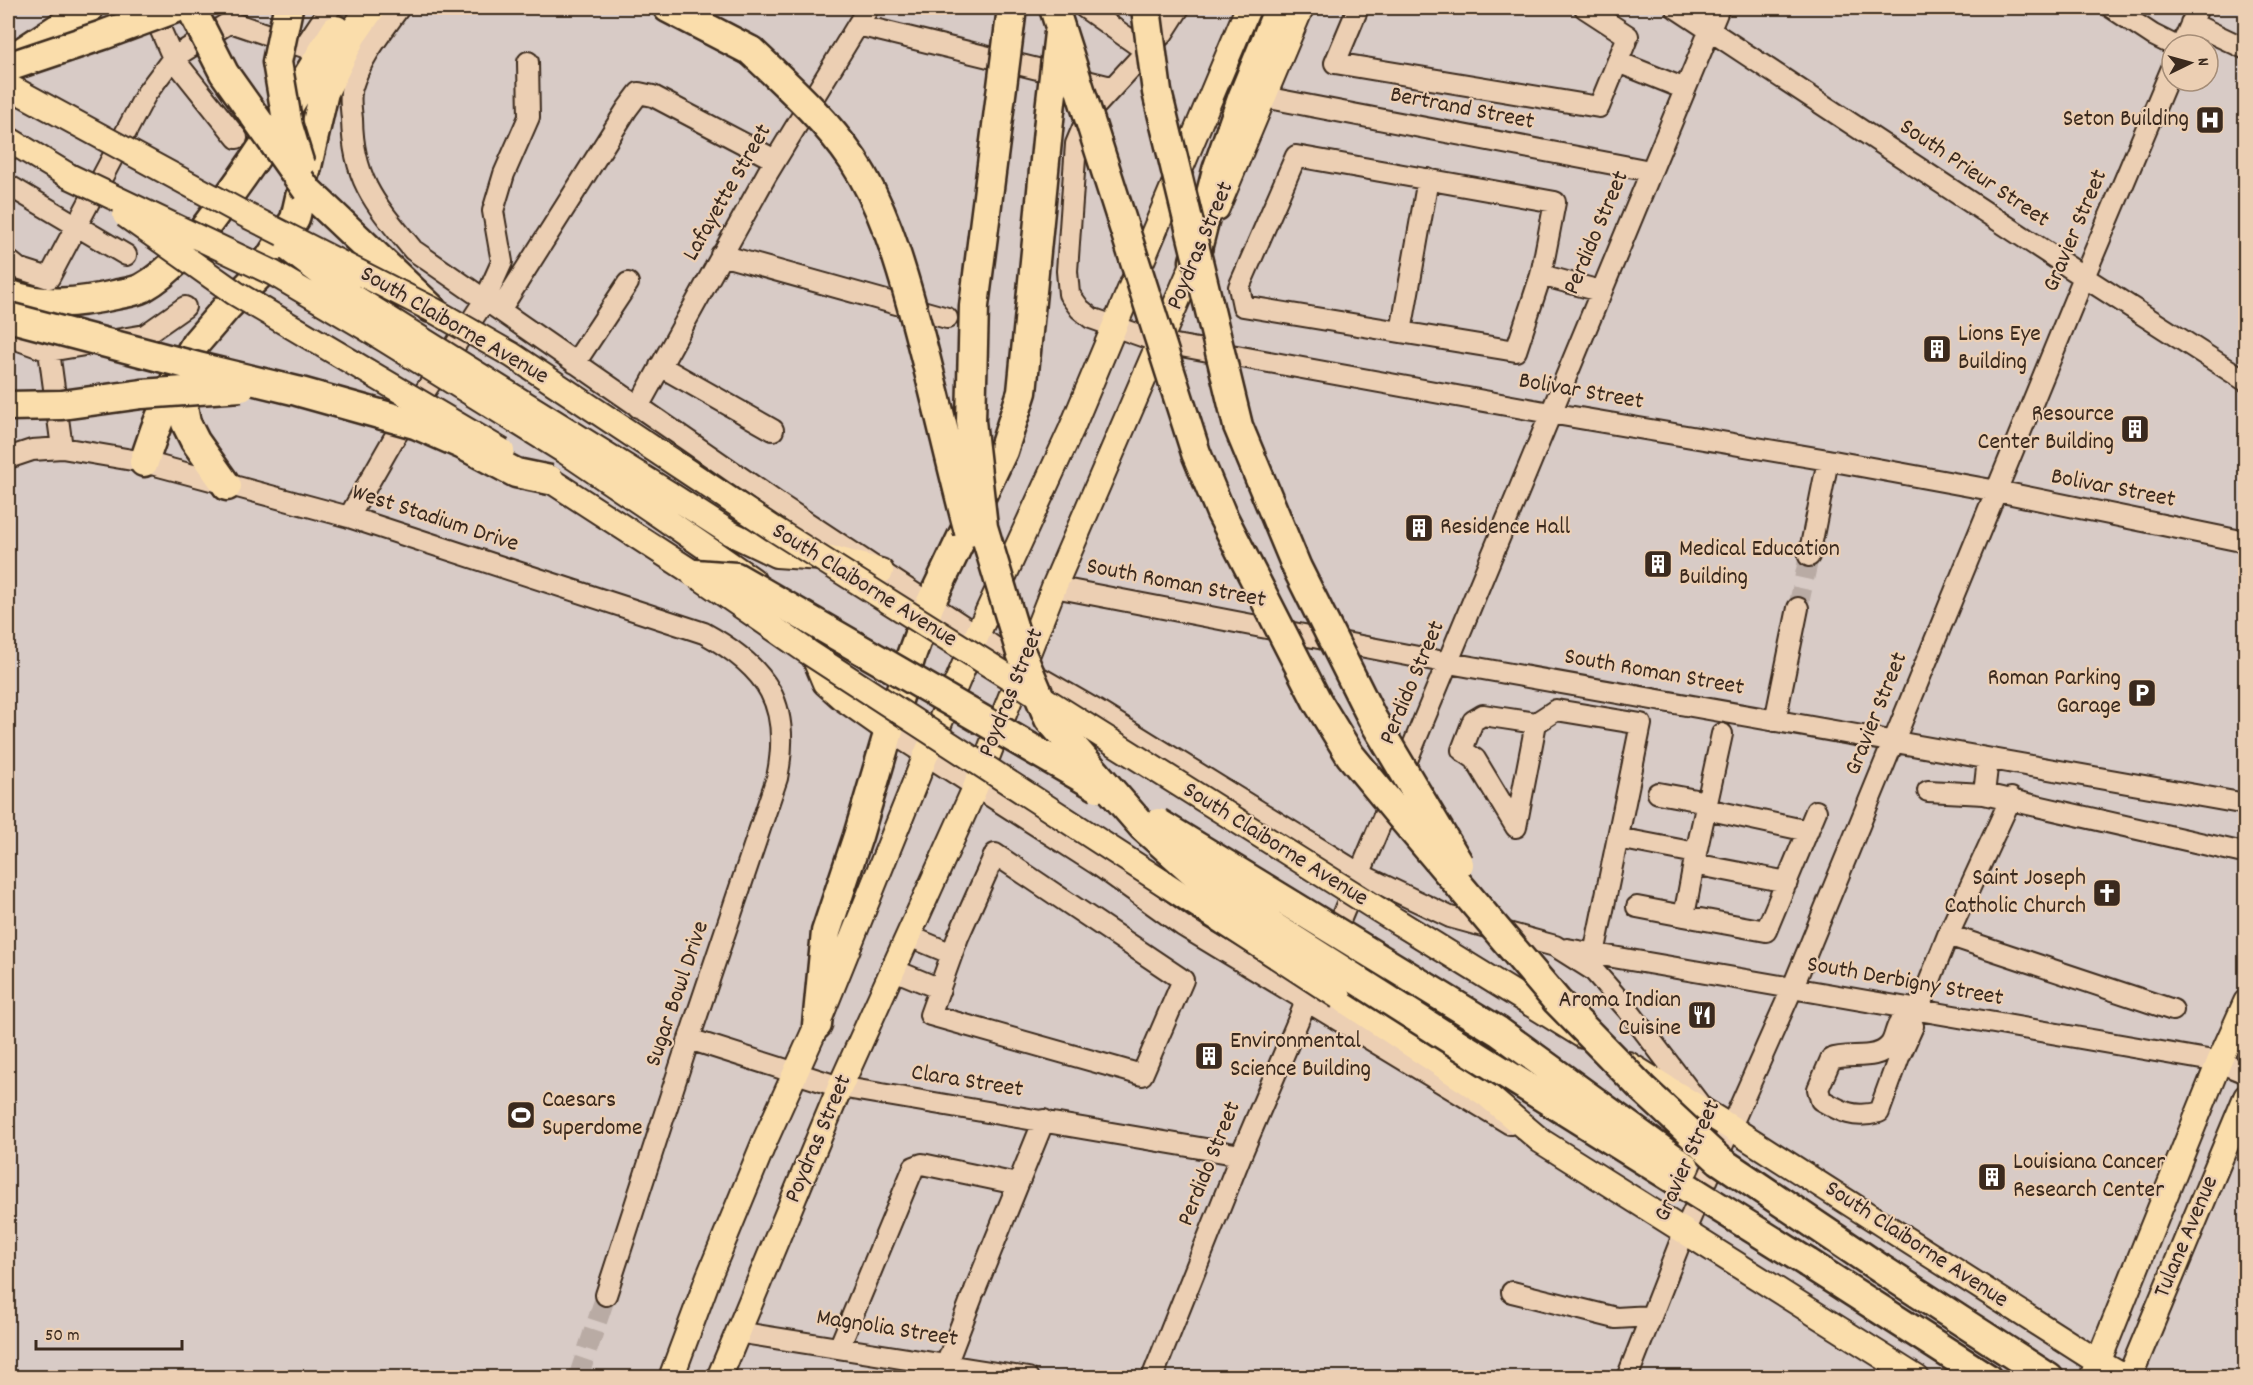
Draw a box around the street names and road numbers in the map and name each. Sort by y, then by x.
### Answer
street label: Bertrand Street [1387,78,1537,140]
street label: South Prieur Street [1892,111,2056,237]
street label: Lafayette Street [675,118,781,268]
street label: Gravier Street [2035,164,2117,297]
street label: Perdido Street [1556,166,1638,300]
street label: Poydras Street [1159,176,1243,316]
street label: South Claiborne Avenue [353,258,555,394]
street label: Bolivar Street [1516,364,1646,420]
street label: Bolivar Street [2048,460,2178,518]
street label: West Stadium Drive [347,476,523,562]
street label: South Claiborne Avenue [765,515,963,657]
street label: South Roman Street [1083,550,1269,618]
street label: Perdido Street [1372,616,1454,750]
street label: Poydras Street [971,623,1053,763]
street label: South Roman Street [1561,640,1747,706]
street label: Gravier Street [1837,647,1917,781]
street label: South Claiborne Avenue [1176,774,1374,916]
street label: Sugar Bowl Drive [637,917,719,1071]
street label: South Derbigny Street [1804,948,2006,1016]
street label: Clara Street [909,1056,1026,1108]
street label: Poydras Street [777,1069,861,1209]
street label: Gravier Street [1646,1095,1730,1227]
street label: Perdido Street [1170,1096,1250,1231]
street label: Tulane Avenue [2146,1171,2228,1303]
street label: South Claiborne Avenue [1817,1173,2015,1317]
street label: Magnolia Street [814,1301,960,1357]

